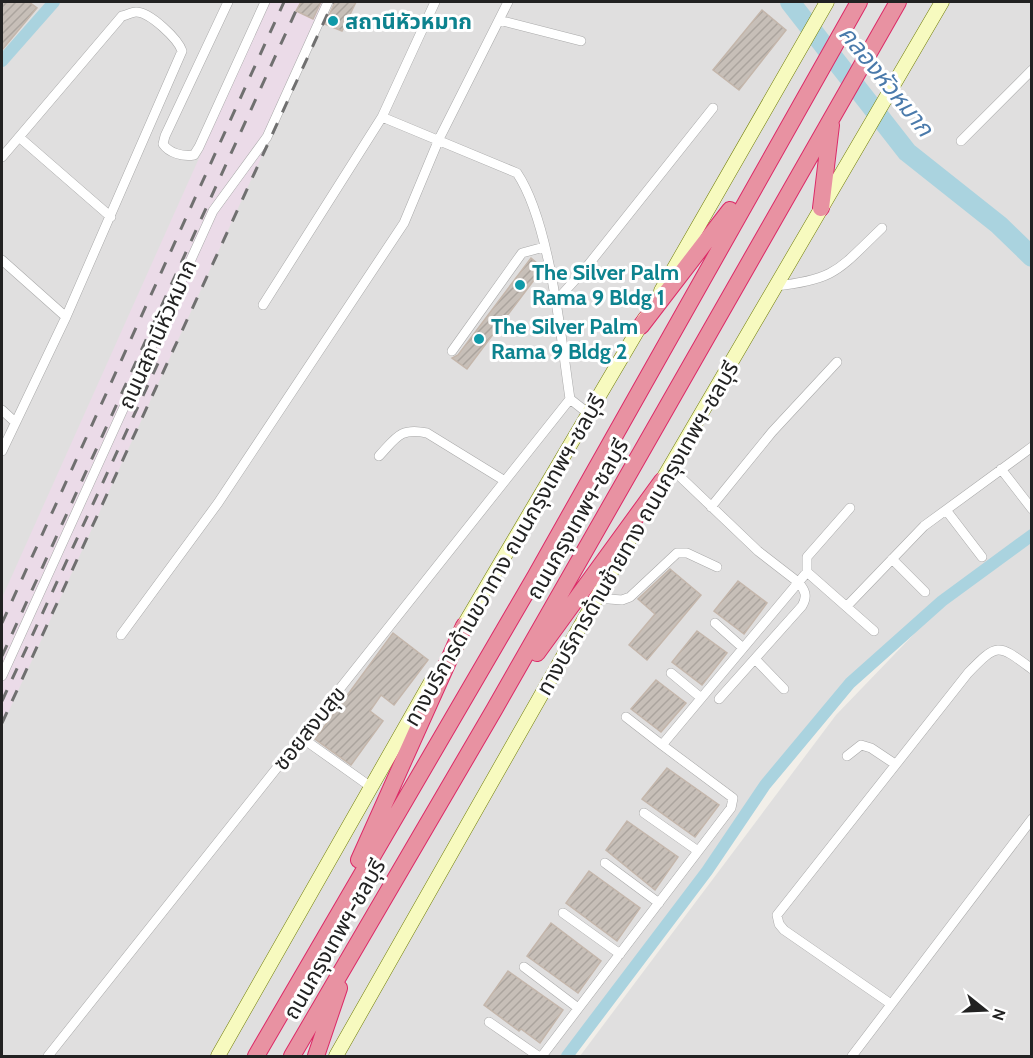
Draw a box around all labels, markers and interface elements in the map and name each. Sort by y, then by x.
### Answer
place label: สถานีหัวหมาก [345,8,472,35]
marker: สถานีหัวหมาก [326,14,340,28]
water label: คลองหัวหมาก [833,20,941,143]
street label: ถนนสถานีหัวหมาก [112,255,202,413]
place label: The Silver Palm Rama 9 Bldg 1 [532,259,679,311]
marker: The Silver Palm Rama 9 Bldg 1 [513,278,527,292]
place label: The Silver Palm Rama 9 Bldg 2 [491,313,638,365]
marker: The Silver Palm Rama 9 Bldg 2 [472,332,486,346]
street label: ทางบริการด้านซ้ายทาง ถนนกรุงเทพฯ-ชลบุรี [531,356,744,700]
street label: ทางบริการด้านขวาทาง ถนนกรุงเทพฯ-ชลบุรี [398,390,611,731]
street label: ถนนกรุงเทพฯ-ชลบุรี [521,434,634,604]
street label: ซอยสงบสุข [267,681,351,776]
street label: ถนนกรุงเทพฯ-ชลบุรี [278,854,391,1024]
north arrow [955,980,1015,1040]
text: N [988,1006,1010,1023]

